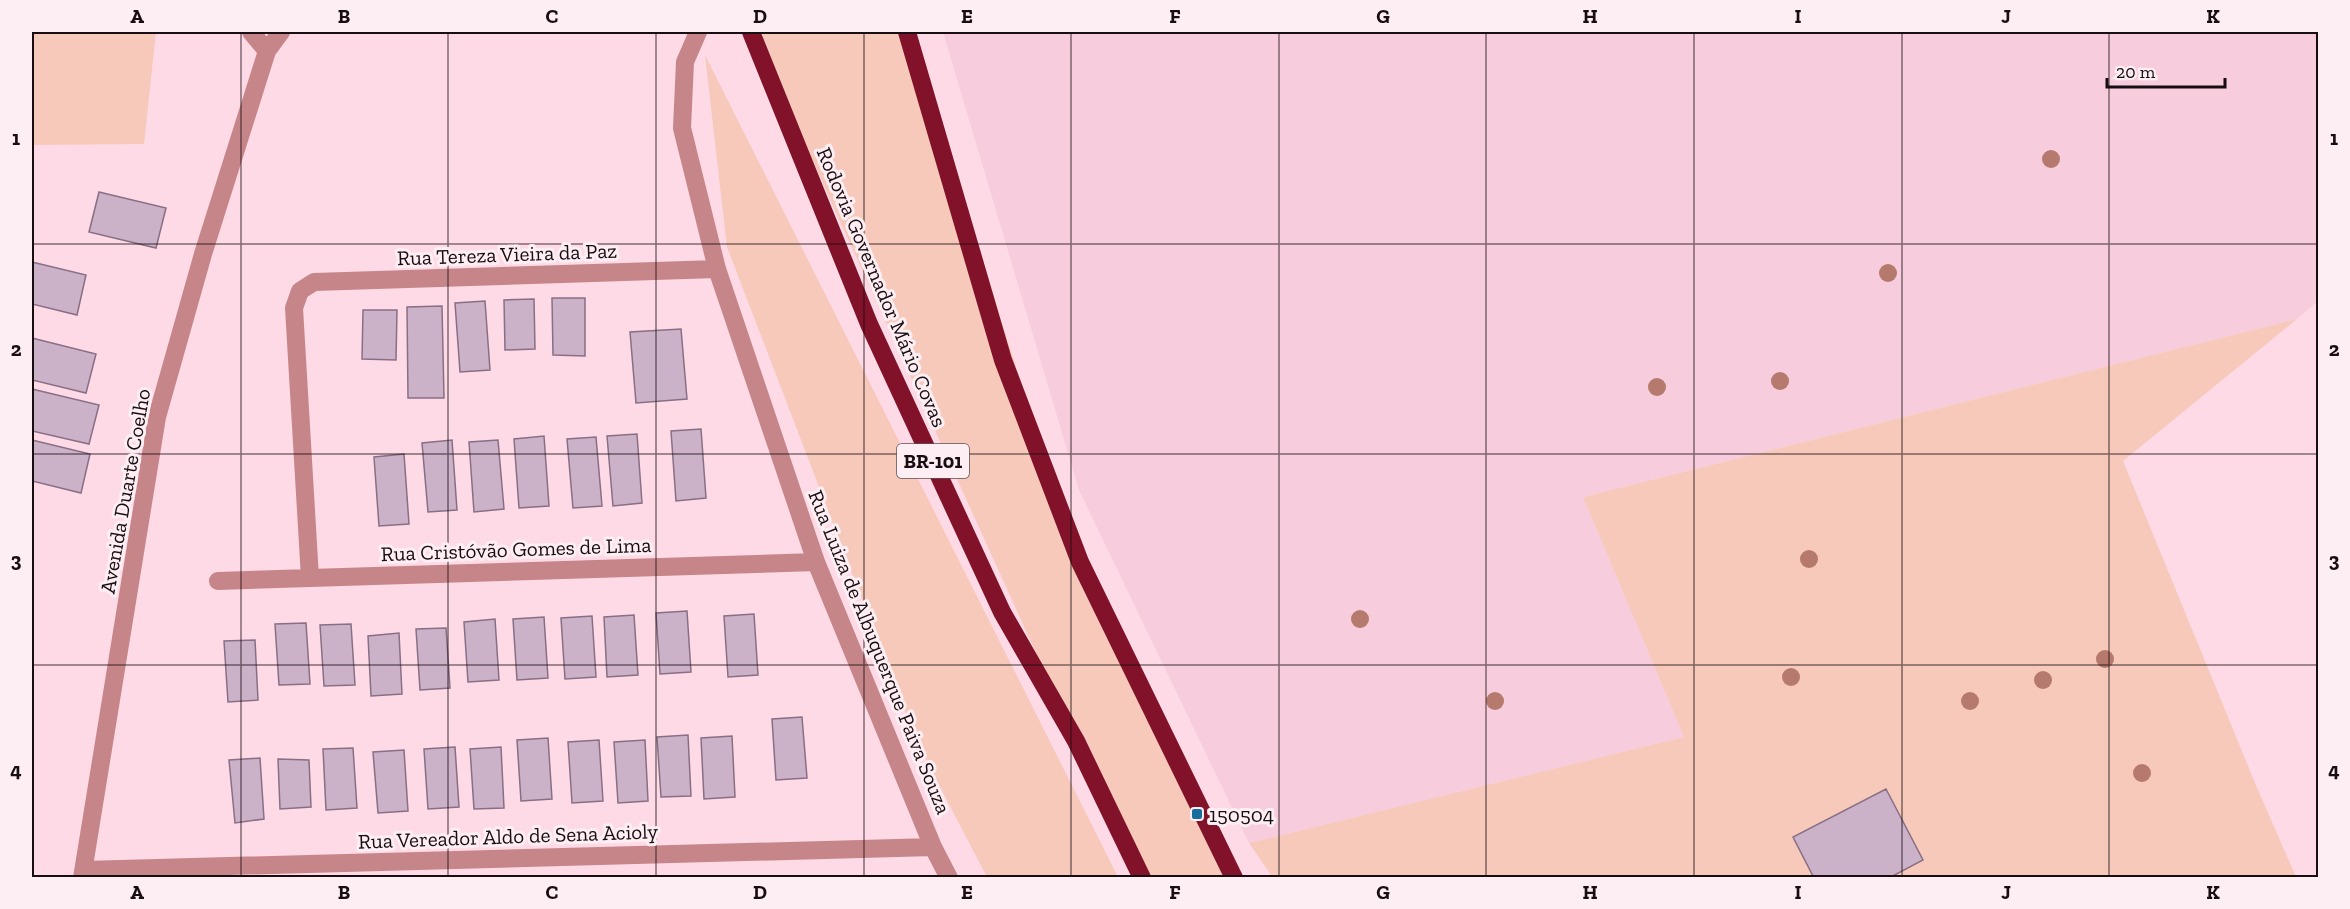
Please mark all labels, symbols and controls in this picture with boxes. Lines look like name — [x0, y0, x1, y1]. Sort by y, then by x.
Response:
text: A — [130, 4, 144, 28]
text: B — [338, 4, 350, 28]
text: C — [546, 4, 559, 28]
text: D — [753, 4, 767, 28]
text: E — [961, 4, 973, 28]
text: F — [1169, 4, 1181, 28]
text: G — [1376, 4, 1390, 28]
text: H — [1582, 4, 1598, 28]
text: I — [1794, 4, 1802, 28]
text: J — [2001, 4, 2011, 28]
text: K — [2206, 4, 2220, 28]
scale bar — [2107, 51, 2226, 89]
text: 20 m — [2116, 61, 2156, 83]
text: 1 — [12, 126, 20, 150]
text: 1 — [2330, 126, 2338, 150]
street label: Rodovia Governador Mário Covas — [812, 143, 952, 431]
street label: Rua Tereza Vieira da Paz — [397, 238, 618, 270]
text: 2 — [11, 337, 22, 361]
text: 2 — [2329, 337, 2340, 361]
street label: Avenida Duarte Coelho — [95, 387, 155, 595]
road number: BR-101 — [897, 444, 969, 478]
street label: Rua Luiza de Albuquerque Paiva Souza — [803, 486, 957, 818]
street label: Rua Cristóvão Gomes de Lima — [380, 532, 652, 566]
text: 3 — [11, 548, 22, 572]
text: 3 — [2329, 548, 2340, 572]
text: 4 — [10, 758, 22, 782]
text: 4 — [2328, 758, 2340, 782]
place label: 150504 — [1209, 802, 1274, 827]
marker: 150504 — [1190, 807, 1204, 821]
street label: Rua Vereador Aldo de Sena Acioly — [357, 818, 659, 854]
text: A — [130, 880, 144, 904]
text: B — [338, 880, 350, 904]
text: C — [546, 880, 559, 904]
text: D — [753, 880, 767, 904]
text: E — [961, 880, 973, 904]
text: F — [1169, 880, 1181, 904]
text: G — [1376, 880, 1390, 904]
text: H — [1582, 880, 1598, 904]
text: I — [1794, 880, 1802, 904]
text: J — [2001, 880, 2011, 904]
text: K — [2206, 880, 2220, 904]

